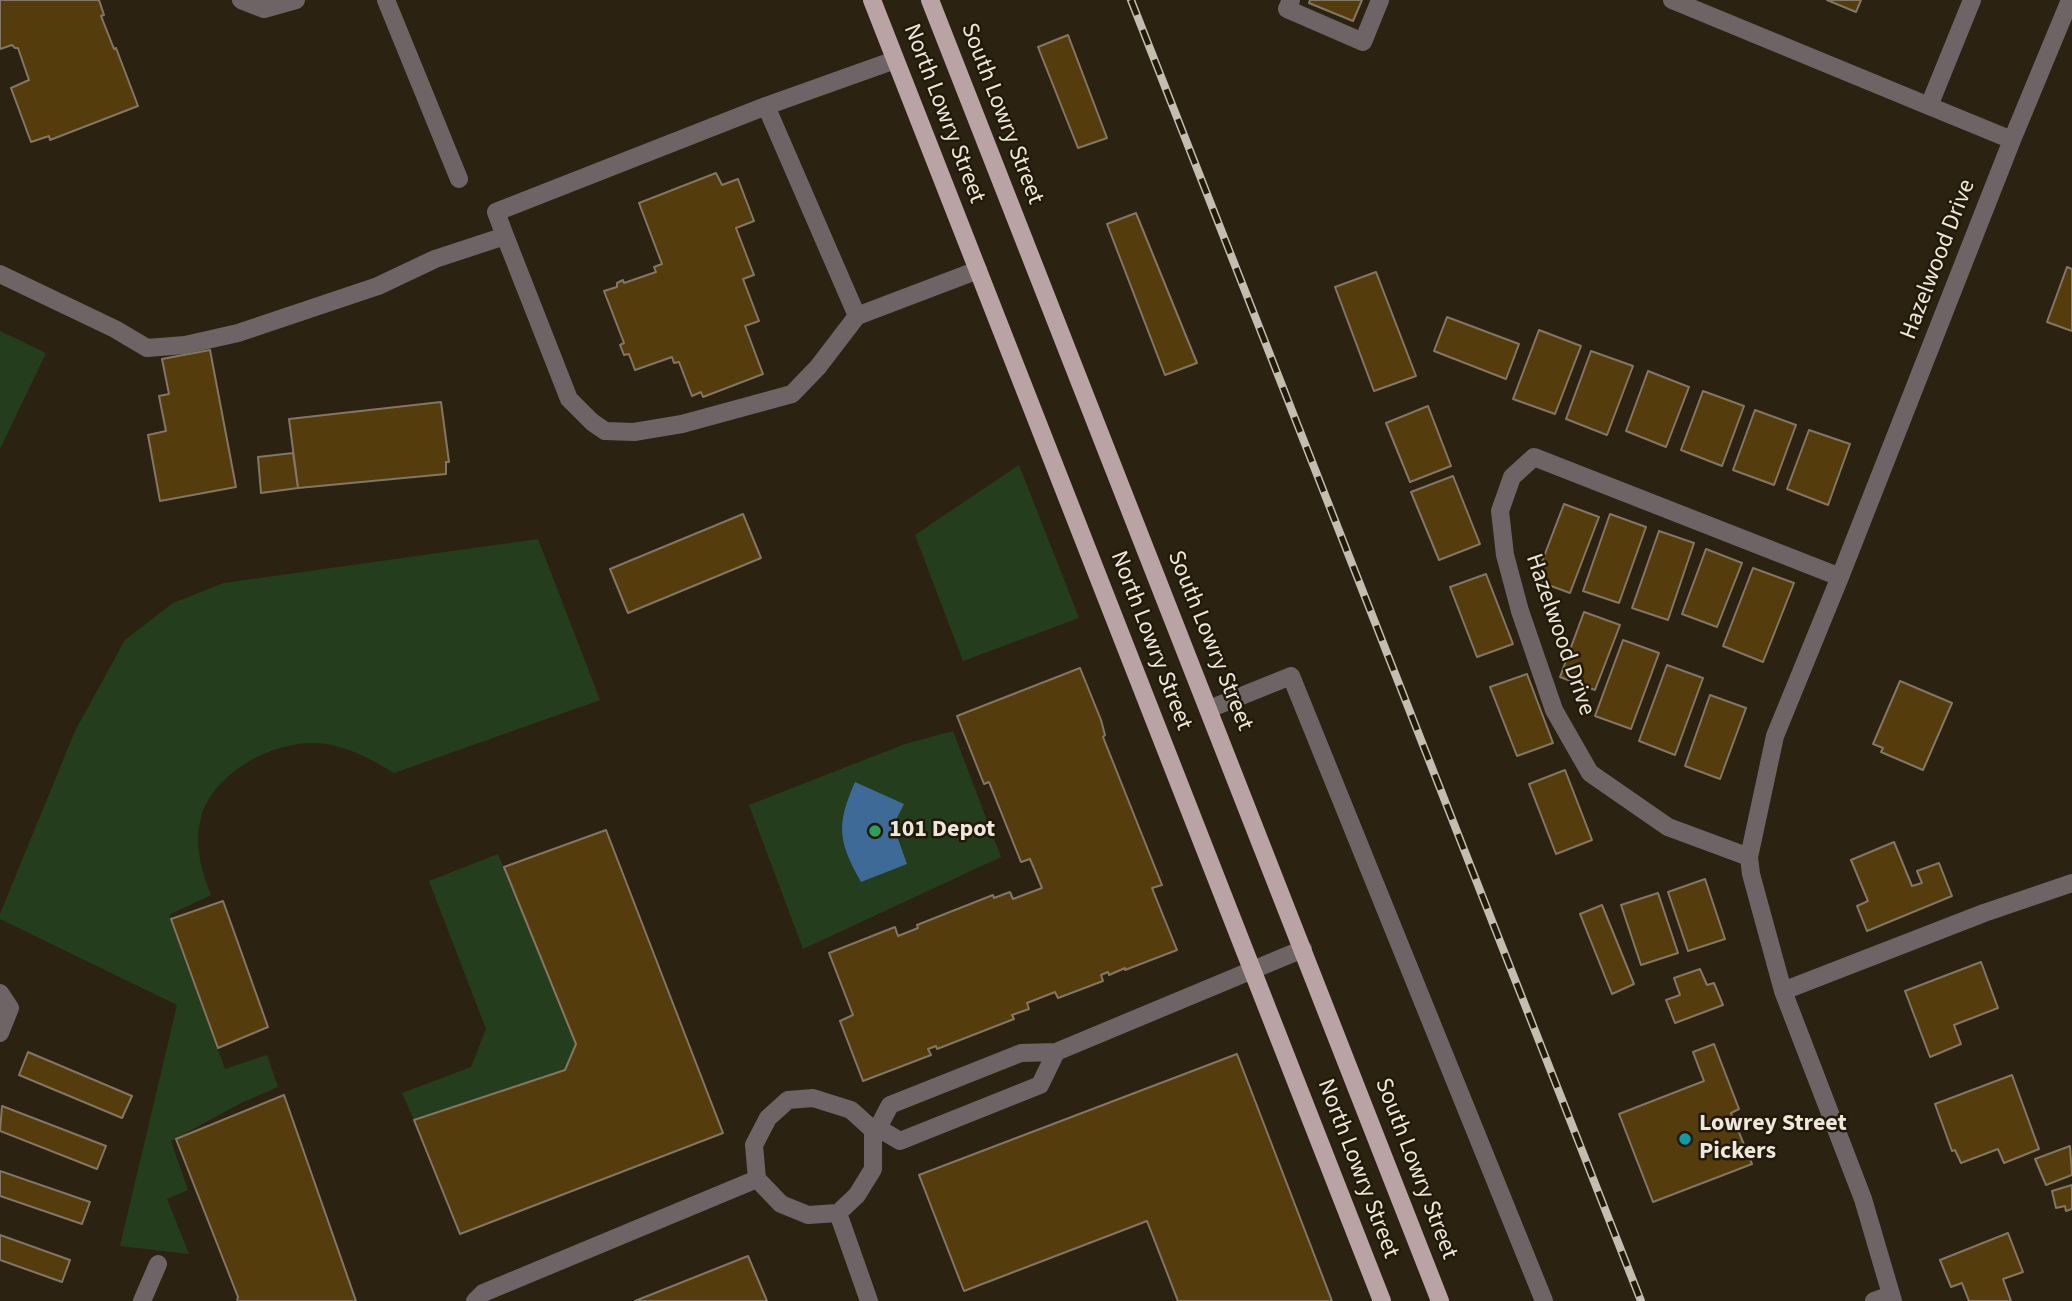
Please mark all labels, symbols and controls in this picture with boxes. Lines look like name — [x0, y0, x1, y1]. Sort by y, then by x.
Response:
street label: South Lowry Street — [953, 19, 1049, 209]
street label: North Lowry Street — [896, 20, 990, 208]
street label: Hazelwood Drive — [1895, 176, 1983, 344]
street label: North Lowry Street — [1103, 547, 1197, 735]
street label: South Lowry Street — [1160, 547, 1258, 735]
street label: Hazelwood Drive — [1518, 550, 1600, 720]
place label: 101 Depot — [889, 817, 995, 845]
marker: 101 Depot — [867, 823, 883, 839]
street label: South Lowry Street — [1367, 1074, 1463, 1264]
street label: North Lowry Street — [1310, 1075, 1404, 1263]
place label: Lowrey Street Pickers — [1699, 1111, 1847, 1167]
marker: Lowrey Street Pickers — [1677, 1131, 1693, 1147]

